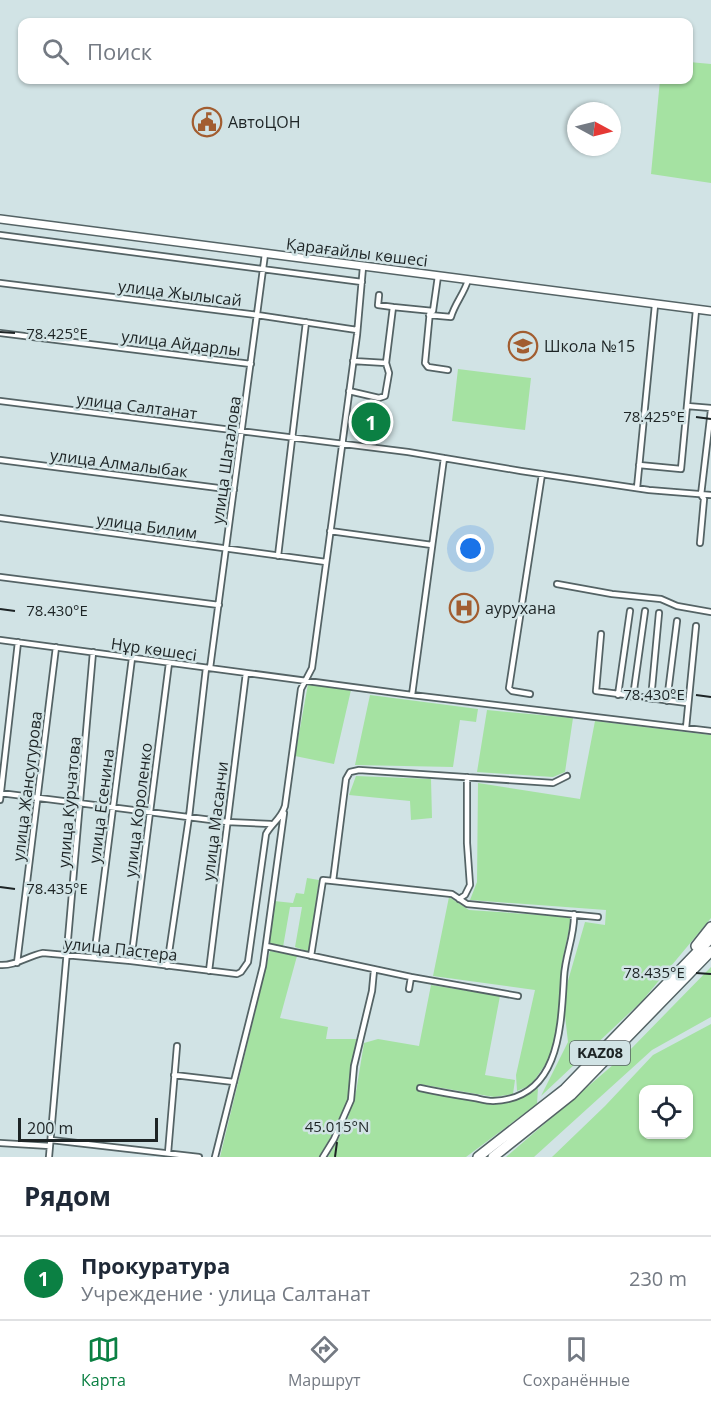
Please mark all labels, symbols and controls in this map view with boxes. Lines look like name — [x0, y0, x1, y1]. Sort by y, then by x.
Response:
search box — [18, 18, 693, 84]
icon: search — [39, 35, 72, 68]
text: Поиск — [87, 36, 152, 66]
north arrow — [567, 102, 621, 156]
public building icon: АвтоЦОН — [191, 106, 223, 138]
place label: АвтоЦОН — [228, 111, 301, 133]
street label: Қарағайлы көшесі — [285, 232, 429, 272]
street label: улица Жылысай — [117, 275, 243, 311]
text: 78.425°E — [26, 323, 88, 343]
street label: улица Айдарлы — [120, 325, 242, 361]
school or university icon: Школа №15 — [507, 330, 539, 362]
place label: Школа №15 — [544, 335, 635, 357]
street label: улица Салтанат — [75, 388, 199, 424]
street label: улица Шаталова — [206, 395, 246, 525]
pin: 1 — [352, 400, 391, 444]
text: 78.425°E — [623, 406, 685, 426]
street label: улица Алмалыбак — [49, 444, 190, 482]
street label: улица Билим — [95, 508, 199, 544]
your location — [456, 534, 485, 563]
hospital icon: аурухана — [448, 592, 480, 624]
place label: аурухана — [485, 597, 556, 619]
text: 78.430°E — [26, 600, 88, 620]
street label: Нұр көшесі — [110, 632, 198, 666]
text: 78.430°E — [623, 684, 685, 704]
street label: улица Жансугурова — [7, 710, 47, 862]
street label: улица Курчатова — [52, 735, 86, 869]
street label: улица Короленко — [119, 741, 157, 879]
street label: улица Есенина — [83, 747, 119, 865]
street label: улица Масанчи — [197, 760, 233, 882]
text: 78.435°E — [26, 878, 88, 898]
street label: улица Пастера — [63, 932, 179, 966]
text: 78.435°E — [623, 962, 685, 982]
road number: KAZ08 — [570, 1041, 630, 1065]
map controls — [639, 1085, 693, 1139]
button: locate — [639, 1085, 693, 1139]
scale bar — [18, 1115, 158, 1142]
text: 45.015°N — [305, 1116, 369, 1136]
text: 200 m — [27, 1117, 73, 1139]
text: Рядом — [24, 1178, 111, 1214]
text: Прокуратура — [81, 1250, 230, 1280]
text: 1 — [38, 1265, 49, 1292]
text: 230 m — [629, 1265, 687, 1292]
text: Учреждение · улица Салтанат — [81, 1280, 371, 1307]
tab: Карта — [81, 1333, 126, 1391]
tab: Маршрут — [288, 1333, 361, 1391]
tab: Сохранённые — [523, 1333, 630, 1391]

